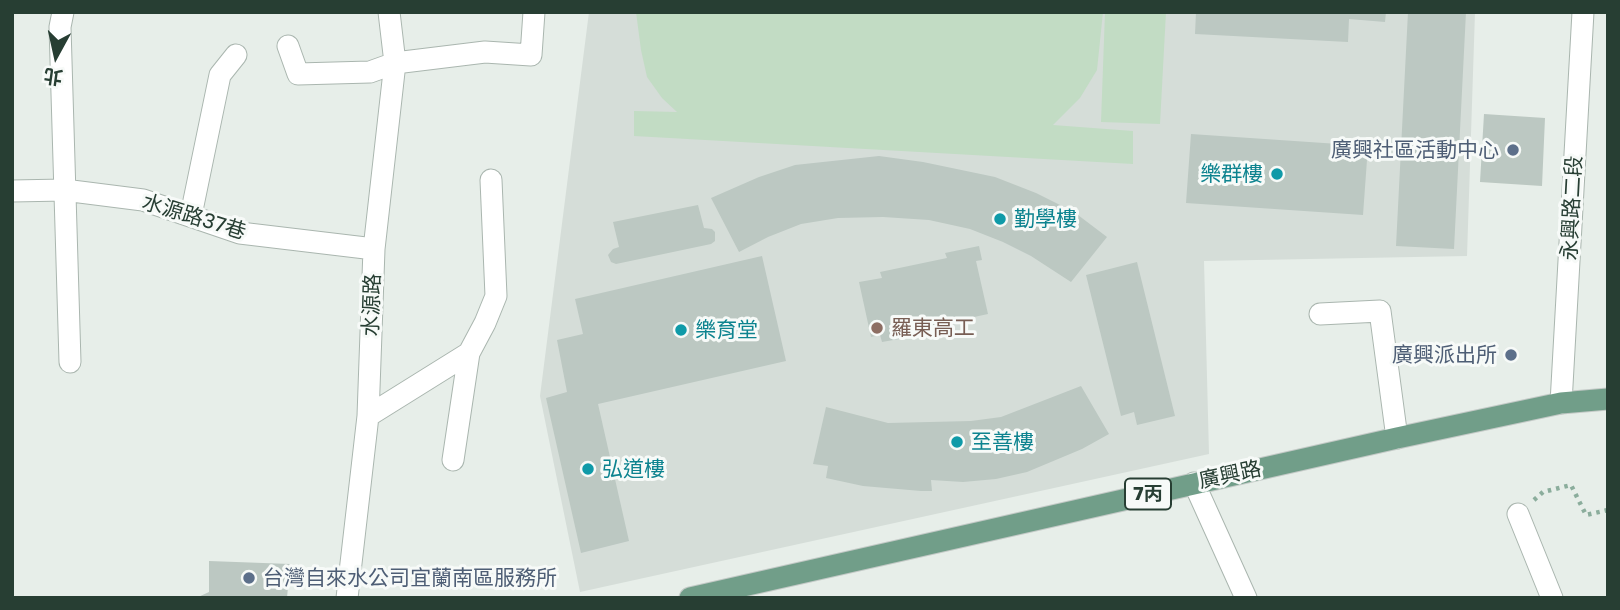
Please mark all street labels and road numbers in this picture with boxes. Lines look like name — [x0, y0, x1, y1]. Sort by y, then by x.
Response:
street label: 永興路二段 — [1557, 155, 1587, 261]
street label: 水源路37巷 — [139, 189, 249, 245]
street label: 水源路 — [358, 273, 386, 337]
street label: 廣興路 — [1197, 456, 1263, 494]
road number: 7丙 — [1125, 478, 1171, 509]

